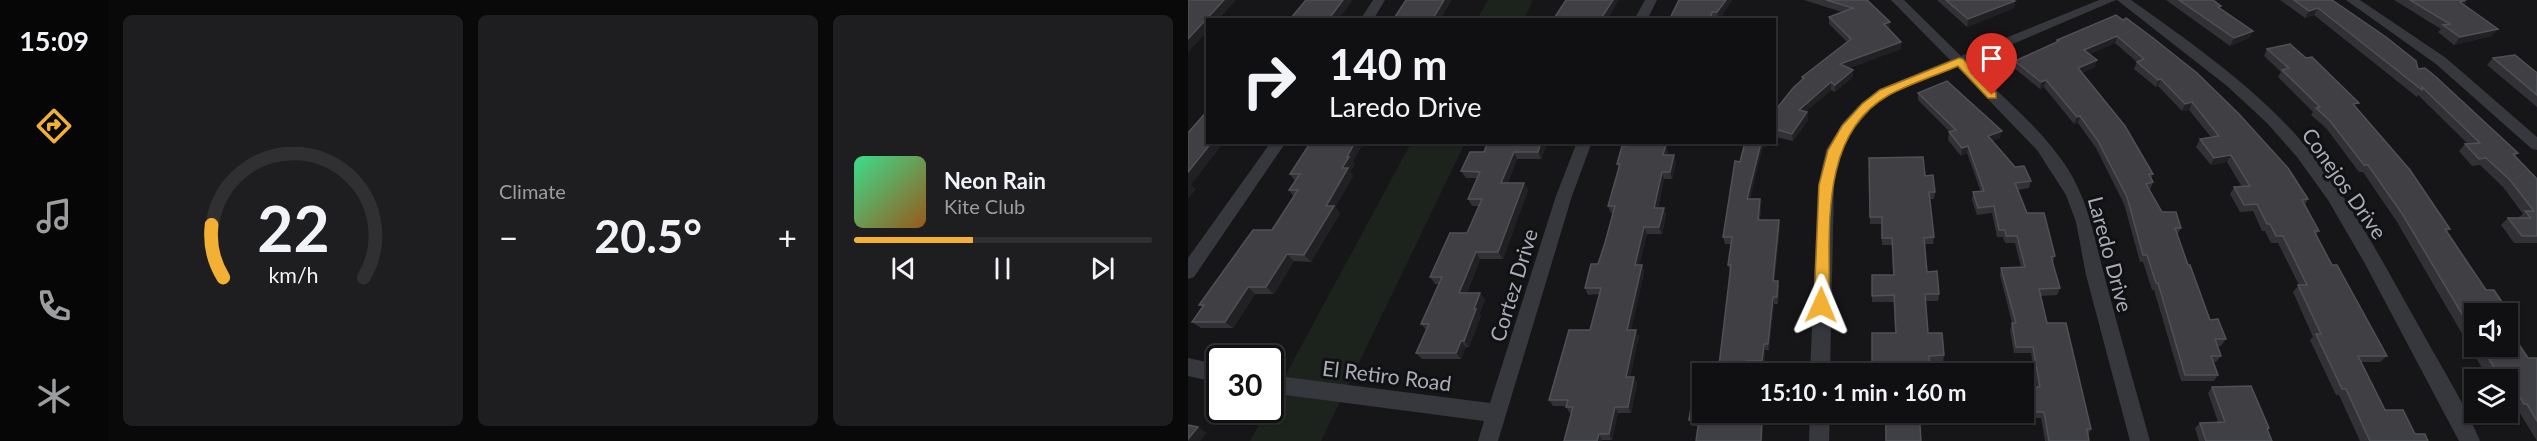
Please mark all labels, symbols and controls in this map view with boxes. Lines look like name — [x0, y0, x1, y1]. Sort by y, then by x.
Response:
text: 15:09 — [19, 24, 89, 57]
pin — [1966, 33, 2017, 95]
text: 140 m — [1329, 39, 1447, 89]
icon: right — [1230, 42, 1308, 120]
icon: arrive — [1975, 42, 2008, 75]
text: Laredo Drive — [1329, 90, 1482, 123]
icon: directions — [33, 105, 75, 147]
street label: Conejos Drive — [2297, 123, 2393, 243]
text: Neon Rain — [944, 167, 1046, 194]
text: Climate — [499, 179, 566, 203]
text: 22 — [257, 190, 329, 265]
street label: Laredo Drive — [2084, 193, 2138, 315]
text: Kite Club — [944, 194, 1025, 218]
icon: music — [33, 195, 75, 237]
text: 20.5° — [594, 209, 702, 263]
text: − — [499, 217, 518, 257]
text: + — [778, 217, 797, 257]
street label: Cortez Drive — [1484, 225, 1542, 345]
icon: previous — [887, 252, 920, 285]
icon: pause — [986, 252, 1019, 285]
icon: next — [1086, 252, 1119, 285]
text: km/h — [268, 262, 318, 288]
position arrow — [1789, 273, 1853, 337]
icon: phone — [33, 285, 75, 327]
map controls — [2464, 303, 2518, 423]
button: sound — [2464, 303, 2518, 357]
speed limit sign: 30 — [1206, 345, 1284, 423]
street label: El Retiro Road — [1321, 355, 1453, 395]
button: layers — [2464, 369, 2518, 423]
icon: climate — [33, 375, 75, 417]
text: 15:10 · 1 min · 160 m — [1760, 379, 1966, 406]

